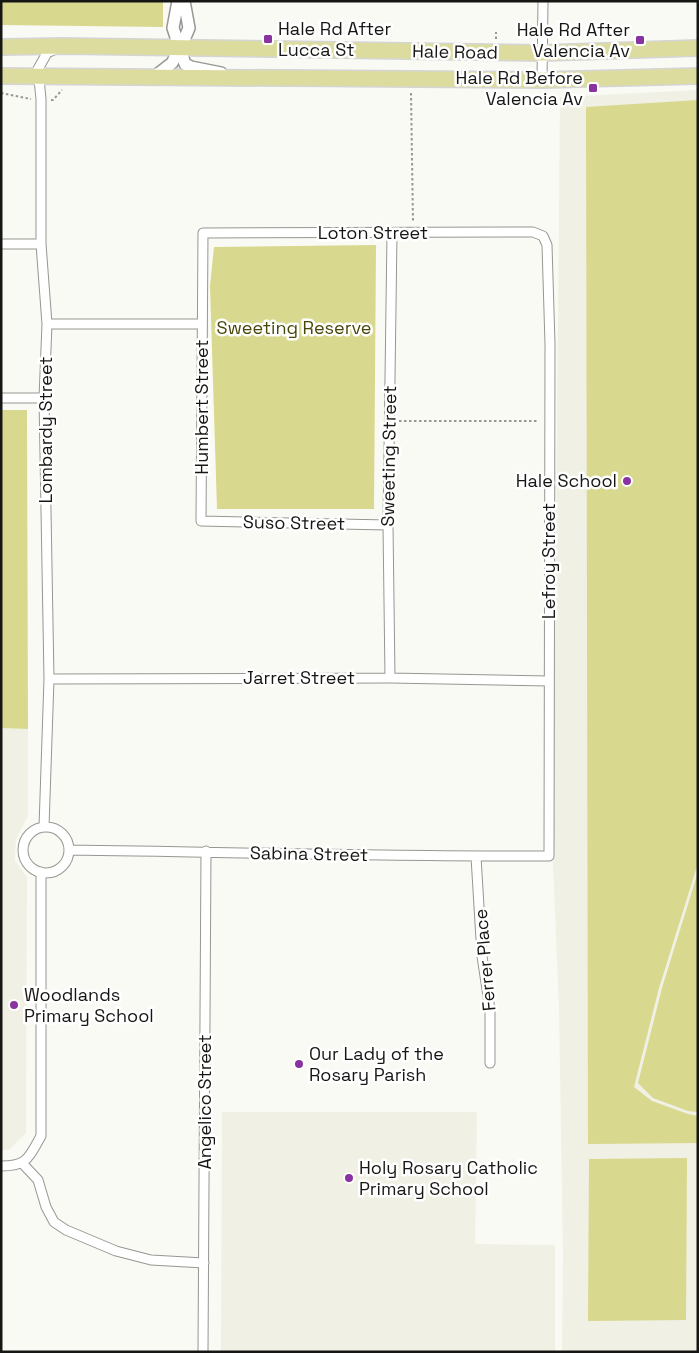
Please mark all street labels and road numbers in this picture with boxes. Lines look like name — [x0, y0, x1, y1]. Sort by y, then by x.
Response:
street label: Hale Road — [412, 39, 498, 64]
street label: Loton Street — [318, 221, 428, 244]
street label: Humbert Street — [190, 339, 213, 475]
street label: Lombardy Street — [34, 356, 57, 504]
street label: Sweeting Street — [376, 385, 401, 527]
street label: Lefroy Street — [537, 503, 560, 619]
street label: Suso Street — [243, 510, 345, 535]
street label: Jarret Street — [243, 666, 355, 689]
street label: Sabina Street — [250, 841, 368, 866]
street label: Ferrer Place — [469, 908, 500, 1012]
street label: Angelico Street — [193, 1035, 216, 1169]

